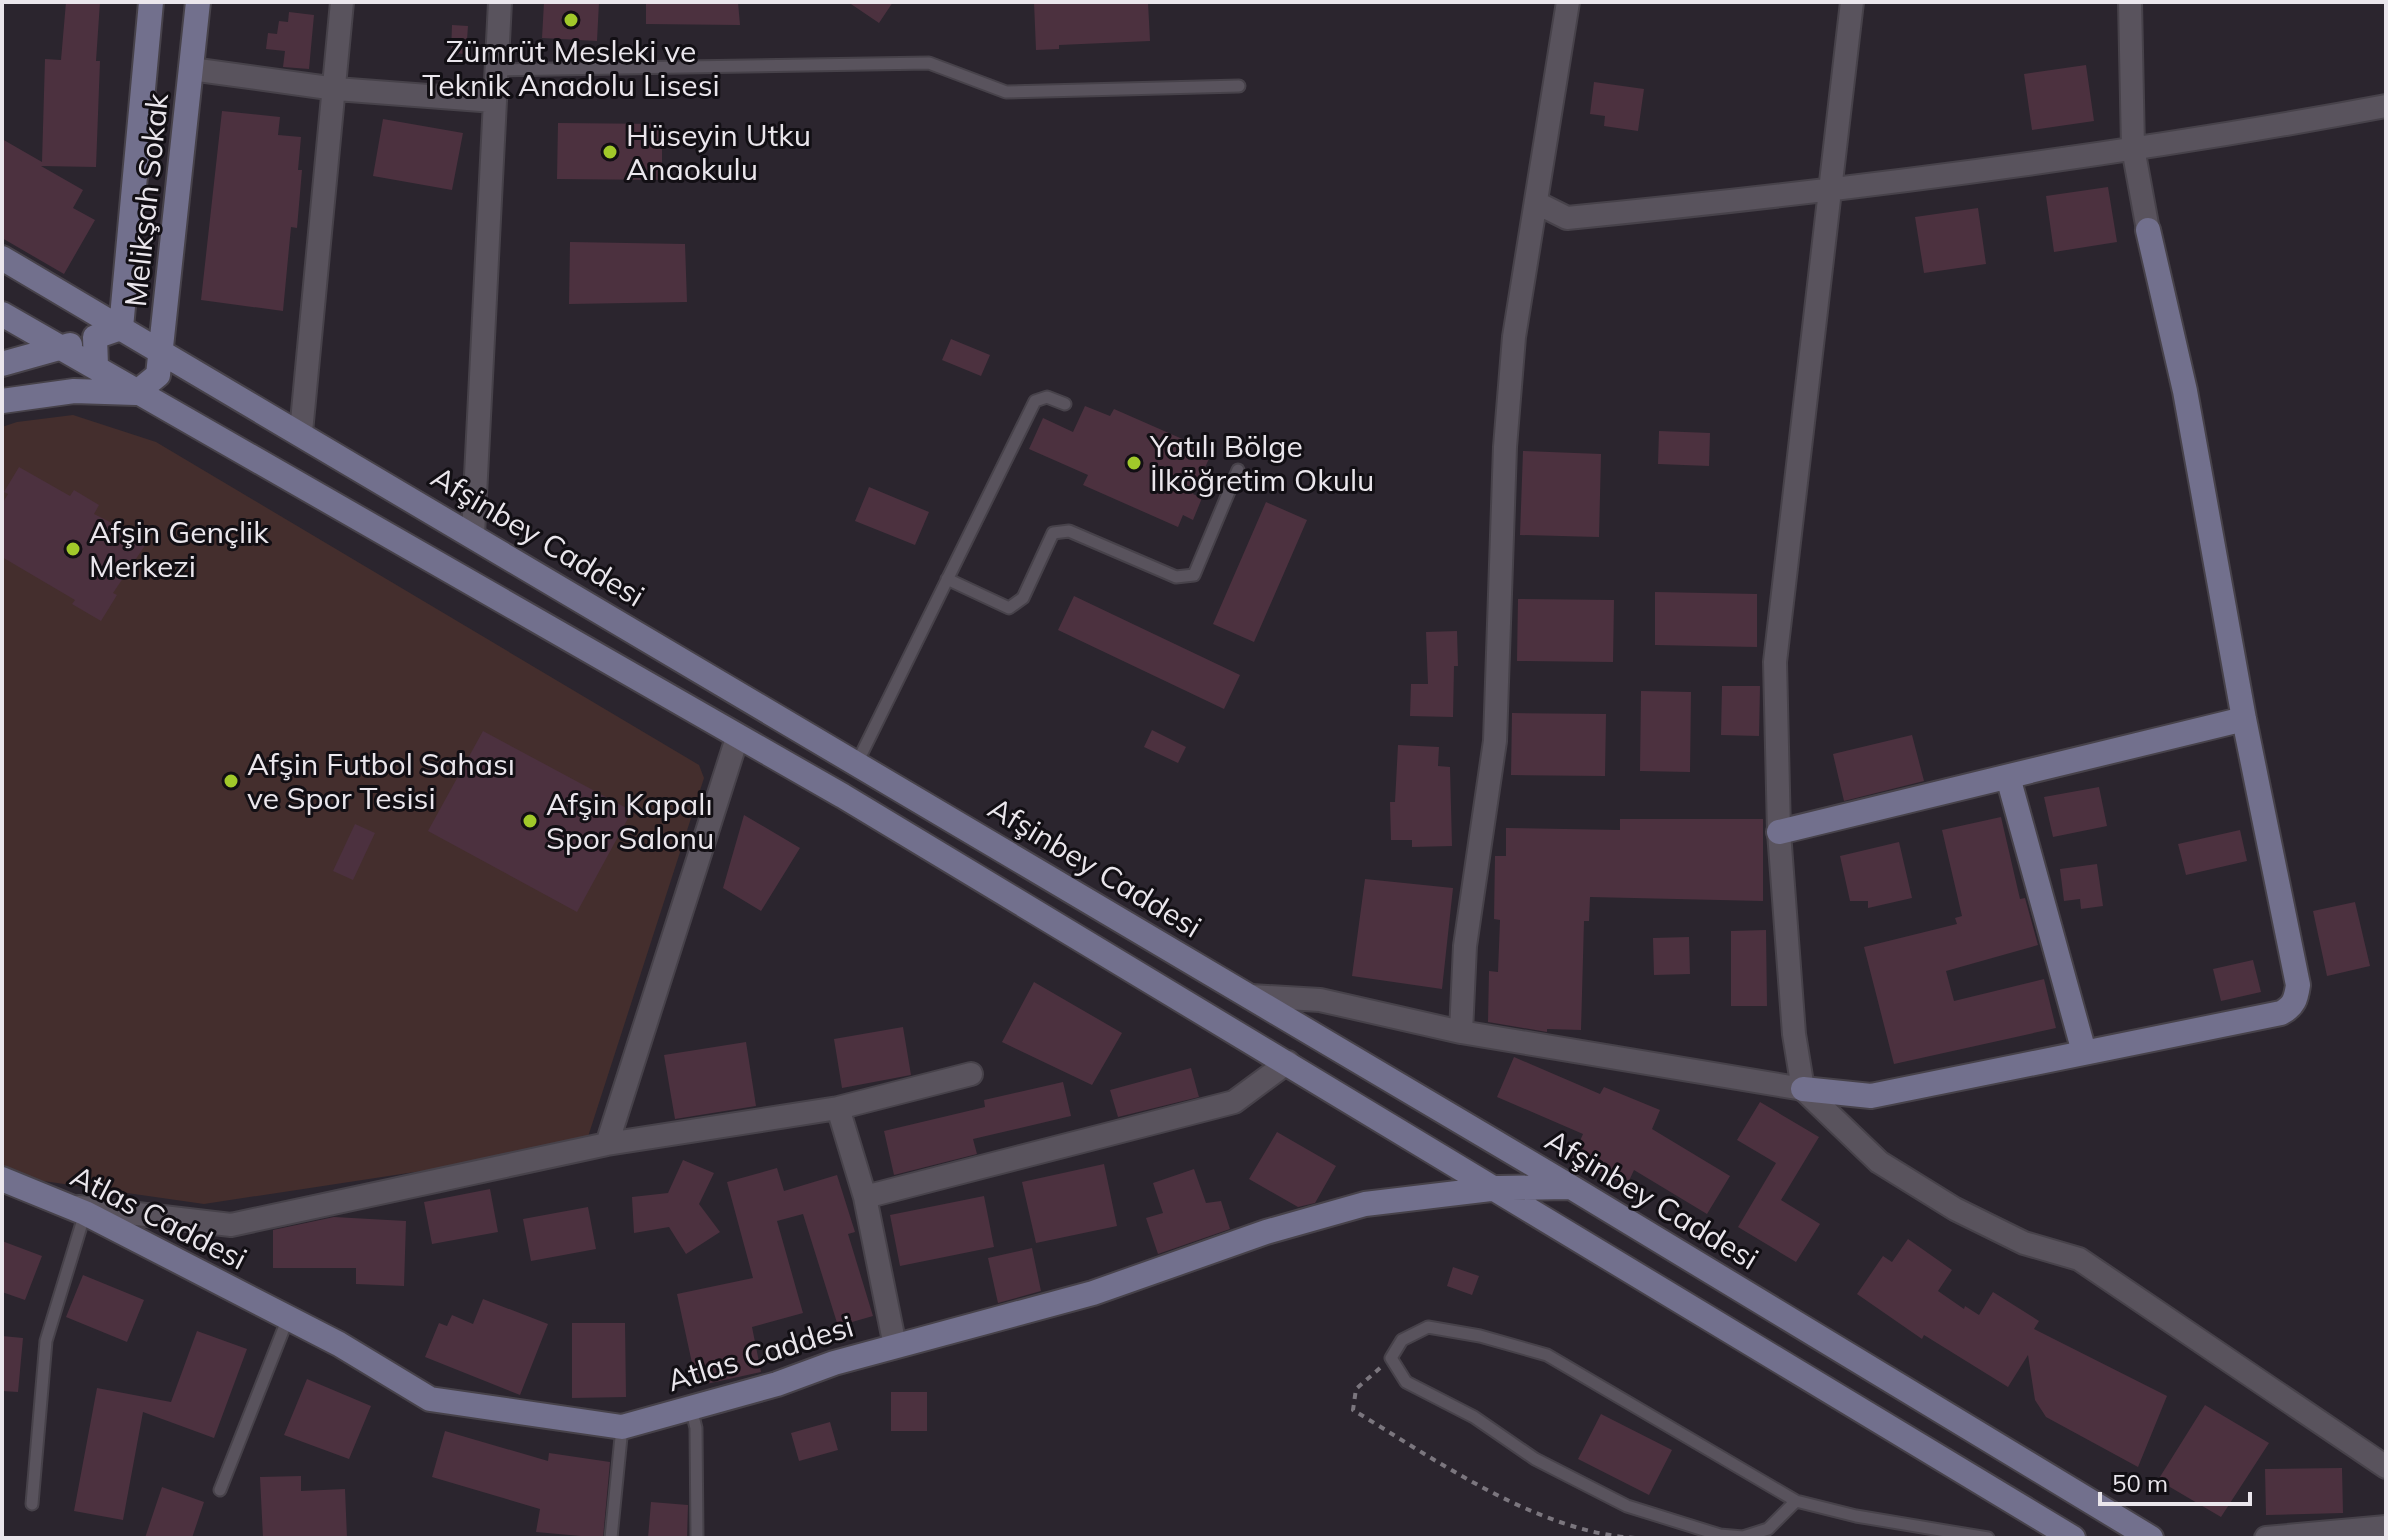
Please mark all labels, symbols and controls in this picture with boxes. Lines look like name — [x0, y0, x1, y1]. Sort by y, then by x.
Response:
marker: Zümrüt Mesleki ve Teknik Anadolu Lisesi — [562, 11, 580, 29]
place label: Zümrüt Mesleki ve Teknik Anadolu Lisesi — [422, 32, 720, 104]
street label: Melikşah Sokak — [116, 91, 176, 309]
place label: Hüseyin Utku Anaokulu — [626, 116, 811, 188]
marker: Hüseyin Utku Anaokulu — [601, 143, 619, 161]
place label: Yatılı Bölge İlköğretim Okulu — [1149, 427, 1374, 499]
marker: Yatılı Bölge İlköğretim Okulu — [1125, 454, 1143, 472]
street label: Afşinbey Caddesi — [425, 457, 651, 615]
place label: Afşin Gençlik Merkezi — [89, 513, 269, 585]
marker: Afşin Gençlik Merkezi — [64, 540, 82, 558]
place label: Afşin Futbol Sahası ve Spor Tesisi — [247, 745, 515, 817]
marker: Afşin Futbol Sahası ve Spor Tesisi — [222, 772, 240, 790]
place label: Afşin Kapalı Spor Salonu — [546, 785, 714, 857]
street label: Afşinbey Caddesi — [982, 788, 1208, 946]
marker: Afşin Kapalı Spor Salonu — [521, 812, 539, 830]
street label: Afşinbey Caddesi — [1539, 1120, 1765, 1278]
street label: Atlas Caddesi — [65, 1156, 253, 1278]
street label: Atlas Caddesi — [662, 1307, 858, 1399]
scale bar — [2100, 1456, 2250, 1506]
text: 50 m — [2112, 1468, 2168, 1498]

